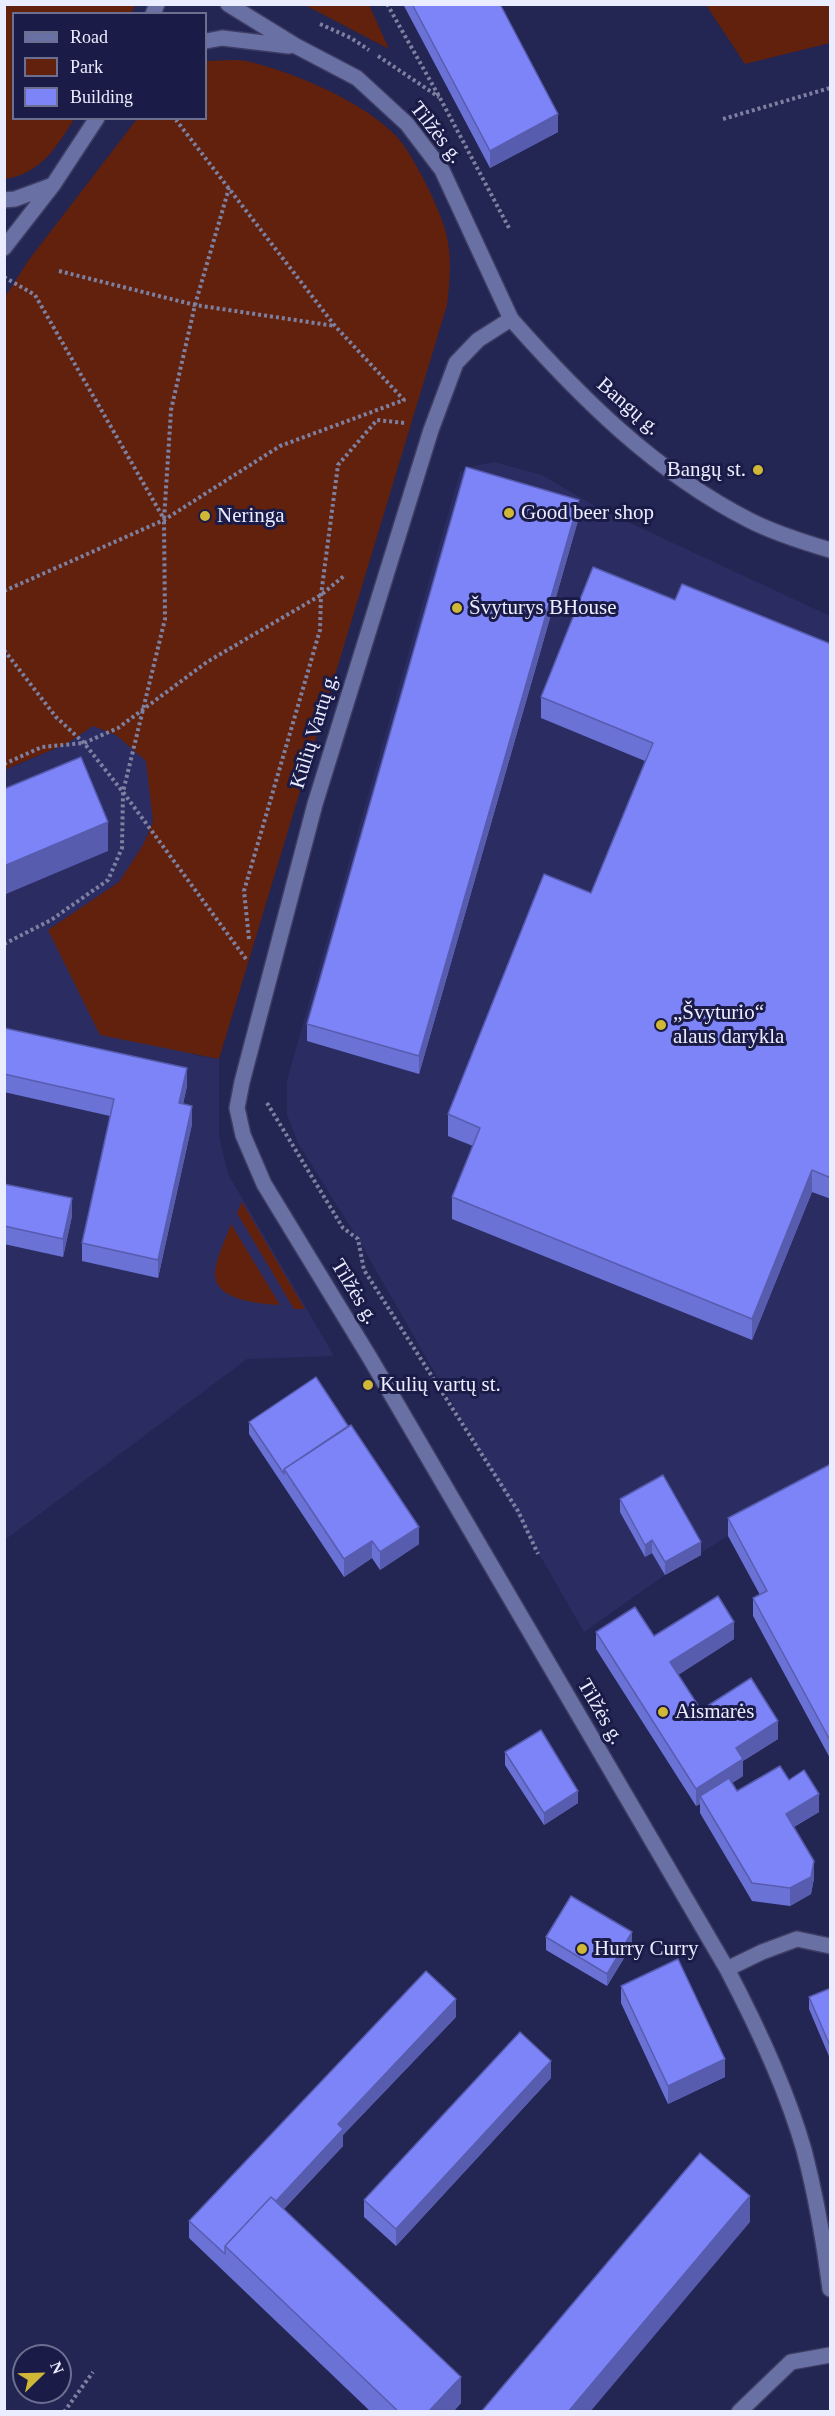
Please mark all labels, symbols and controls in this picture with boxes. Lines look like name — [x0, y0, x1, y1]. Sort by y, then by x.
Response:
legend — [12, 12, 207, 120]
text: Road — [70, 27, 108, 47]
text: Park — [70, 57, 103, 77]
text: Building — [70, 87, 133, 107]
street label: Tilžės g. — [404, 97, 468, 169]
street label: Bangų g. — [591, 373, 665, 441]
place label: Bangų st. — [667, 457, 746, 483]
marker: Bangų st. — [751, 463, 765, 477]
place label: Good beer shop — [521, 500, 654, 526]
place label: Neringa — [217, 503, 285, 529]
marker: Good beer shop — [502, 506, 516, 520]
marker: Neringa — [198, 509, 212, 523]
place label: Švyturys BHouse — [469, 595, 617, 621]
marker: Švyturys BHouse — [450, 601, 464, 615]
street label: Kūlių Vartų g. — [285, 670, 345, 792]
place label: „Švyturio“ alaus darykla — [673, 1000, 784, 1050]
marker: „Švyturio“ alaus darykla — [654, 1018, 668, 1032]
street label: Tilžės g. — [325, 1255, 383, 1329]
place label: Kulių vartų st. — [380, 1372, 501, 1398]
marker: Kulių vartų st. — [361, 1378, 375, 1392]
street label: Tilžės g. — [571, 1675, 629, 1749]
place label: Aismarės — [675, 1699, 754, 1725]
marker: Aismarės — [656, 1705, 670, 1719]
place label: Hurry Curry — [594, 1936, 698, 1962]
marker: Hurry Curry — [575, 1942, 589, 1956]
north arrow — [12, 2344, 72, 2404]
text: N — [47, 2359, 67, 2376]

